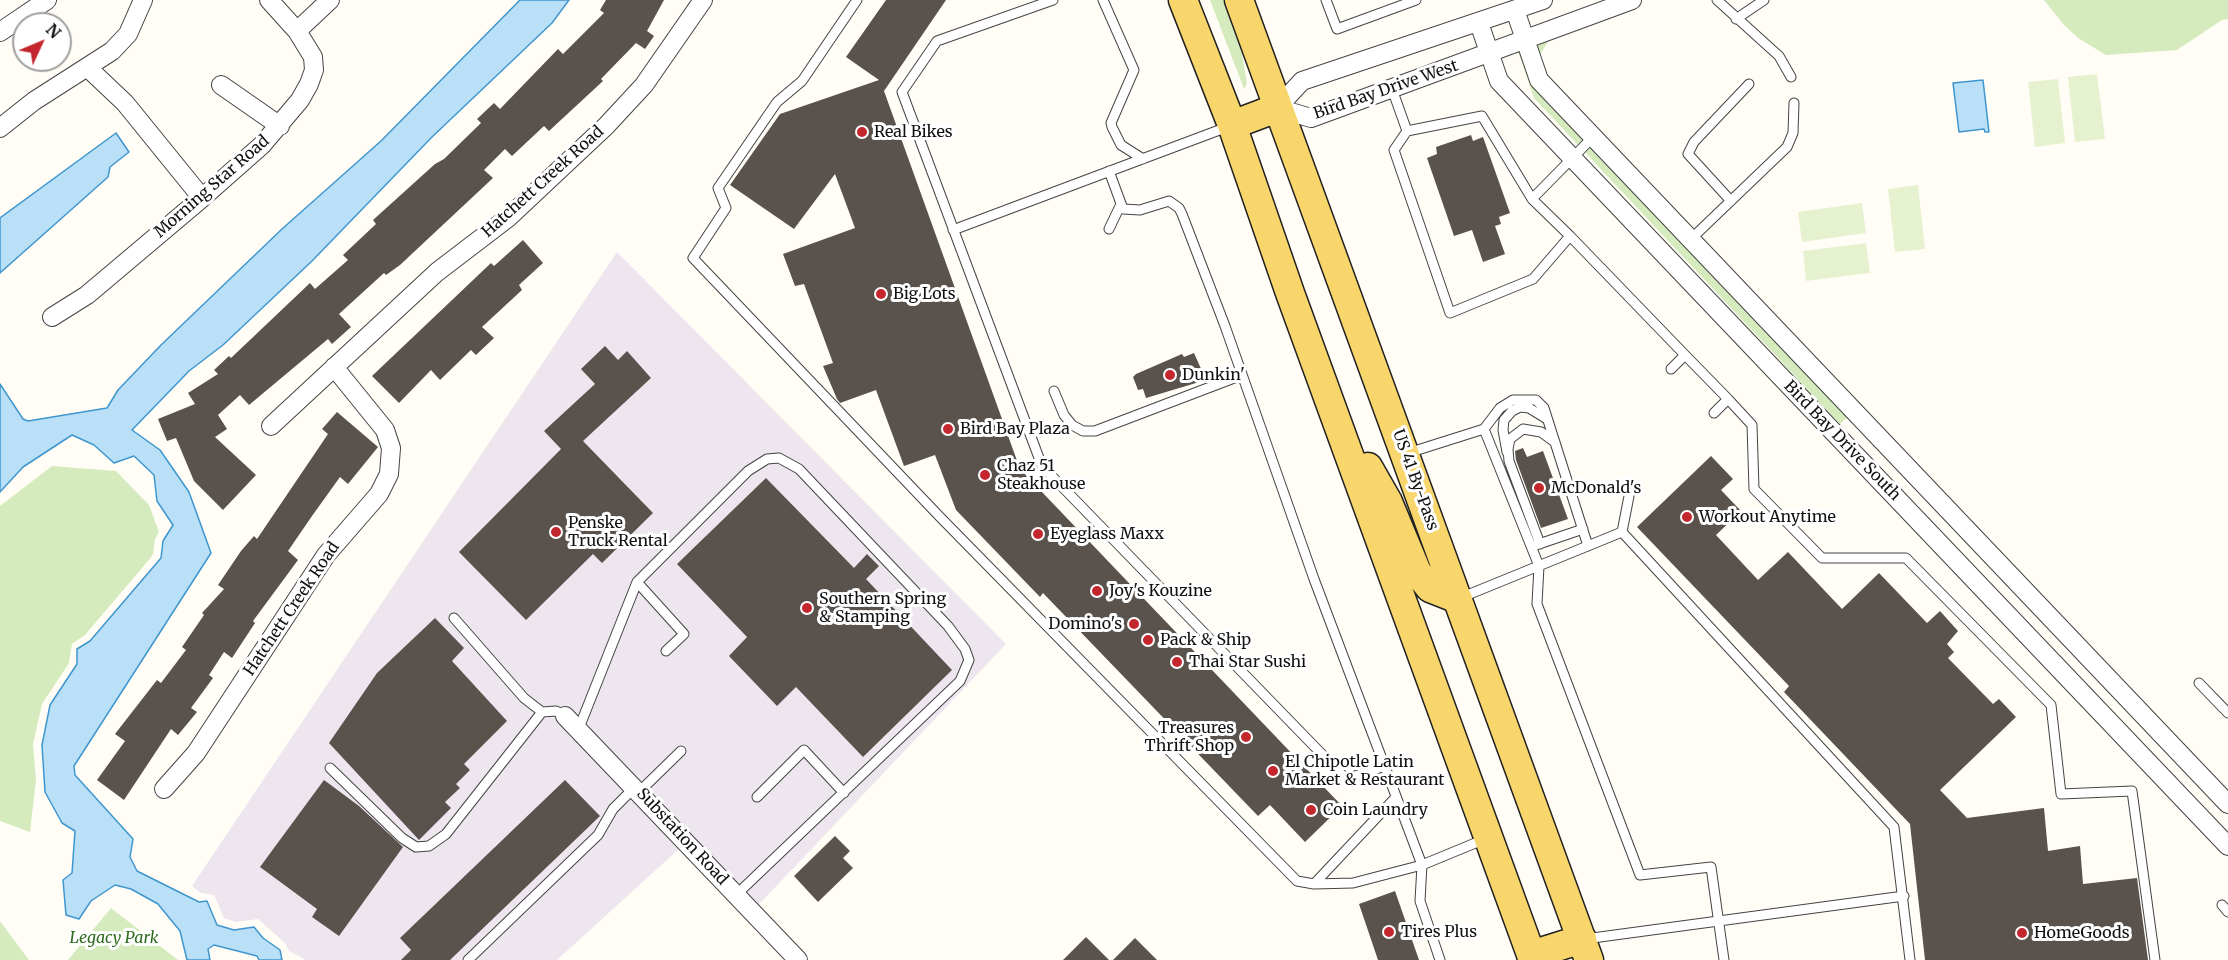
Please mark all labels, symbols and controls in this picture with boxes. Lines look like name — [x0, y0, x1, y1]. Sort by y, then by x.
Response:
north arrow — [12, 12, 72, 72]
text: N — [42, 19, 65, 42]
street label: Bird Bay Drive West — [1311, 56, 1461, 124]
street label: Hatchett Creek Road — [478, 122, 608, 242]
place label: Real Bikes — [874, 122, 953, 142]
marker: Real Bikes — [855, 125, 869, 139]
street label: Morning Star Road — [151, 132, 273, 242]
place label: Big Lots — [893, 284, 956, 304]
marker: Big Lots — [874, 287, 888, 301]
place label: Dunkin' — [1182, 365, 1245, 385]
marker: Dunkin' — [1163, 368, 1177, 382]
street label: Bird Bay Drive South — [1780, 377, 1904, 505]
place label: Bird Bay Plaza — [960, 419, 1070, 439]
marker: Bird Bay Plaza — [941, 422, 955, 436]
street label: US 41 By-Pass — [1388, 427, 1442, 533]
place label: Chaz 51 Steakhouse — [997, 456, 1085, 494]
marker: Chaz 51 Steakhouse — [978, 468, 992, 482]
place label: McDonald's — [1551, 478, 1641, 498]
marker: McDonald's — [1532, 481, 1546, 495]
place label: Workout Anytime — [1699, 507, 1836, 527]
marker: Workout Anytime — [1680, 510, 1694, 524]
place label: Penske Truck Rental — [568, 513, 668, 551]
place label: Eyeglass Maxx — [1050, 524, 1164, 544]
marker: Penske Truck Rental — [549, 525, 563, 539]
marker: Eyeglass Maxx — [1031, 527, 1045, 541]
street label: Hatchett Creek Road — [240, 539, 344, 679]
place label: Joy's Kouzine — [1109, 581, 1212, 601]
marker: Joy's Kouzine — [1090, 584, 1104, 598]
place label: Southern Spring & Stamping — [819, 589, 946, 627]
marker: Southern Spring & Stamping — [800, 601, 814, 615]
place label: Domino's — [1048, 614, 1122, 634]
marker: Domino's — [1127, 617, 1141, 631]
place label: Pack & Ship — [1160, 630, 1251, 650]
marker: Pack & Ship — [1141, 633, 1155, 647]
place label: Thai Star Sushi — [1189, 652, 1306, 672]
marker: Thai Star Sushi — [1170, 655, 1184, 669]
place label: Treasures Thrift Shop — [1145, 718, 1234, 756]
marker: Treasures Thrift Shop — [1239, 730, 1253, 744]
place label: El Chipotle Latin Market & Restaurant — [1285, 752, 1445, 790]
marker: El Chipotle Latin Market & Restaurant — [1266, 764, 1280, 778]
street label: Substation Road — [632, 785, 732, 889]
place label: Coin Laundry — [1323, 800, 1428, 820]
marker: Coin Laundry — [1304, 803, 1318, 817]
place label: Tires Plus — [1401, 922, 1477, 942]
place label: HomeGoods — [2034, 923, 2130, 943]
marker: Tires Plus — [1382, 925, 1396, 939]
marker: HomeGoods — [2015, 926, 2029, 940]
park label: Legacy Park — [70, 928, 158, 948]

